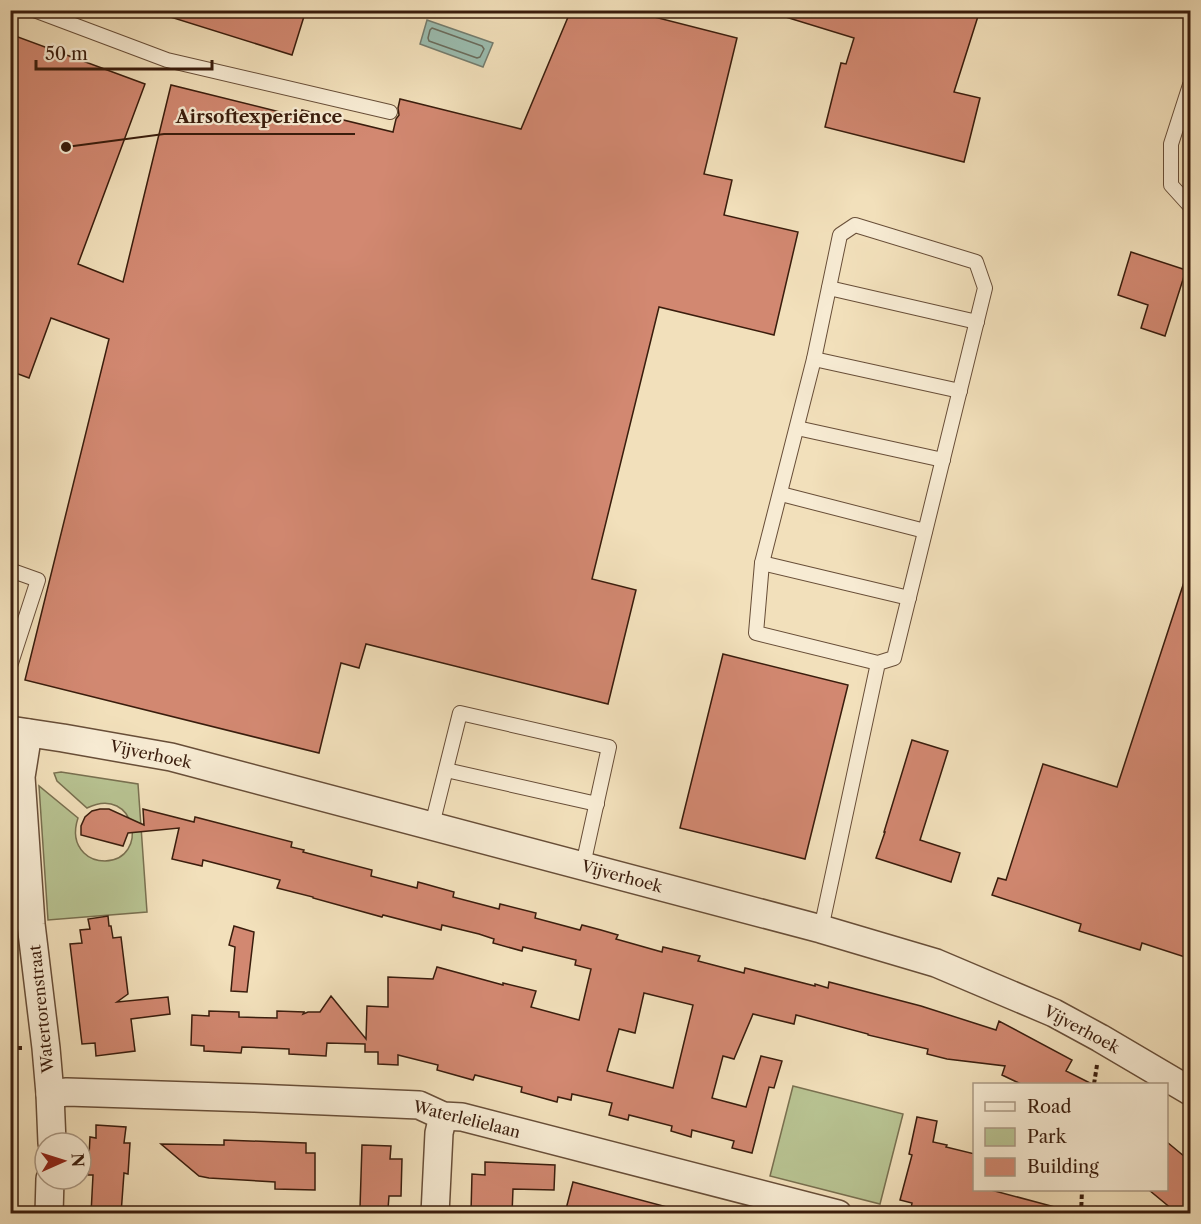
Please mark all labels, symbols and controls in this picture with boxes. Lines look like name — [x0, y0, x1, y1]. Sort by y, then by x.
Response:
scale bar — [36, 33, 212, 71]
text: 50 m — [45, 43, 88, 65]
callout: Airsoftexperience — [164, 98, 355, 134]
text: Airsoftexperience — [175, 106, 343, 128]
street label: Vijverhoek — [107, 735, 194, 773]
street label: Vijverhoek — [578, 855, 665, 897]
street label: Watertorenstraat — [24, 944, 58, 1075]
street label: Vijverhoek — [1040, 1000, 1124, 1058]
legend — [973, 1083, 1168, 1191]
street label: Waterlelielaan — [410, 1096, 523, 1142]
text: Road — [1027, 1096, 1072, 1118]
text: Park — [1027, 1126, 1068, 1148]
north arrow — [33, 1131, 93, 1191]
text: N — [68, 1153, 88, 1168]
text: Building — [1027, 1156, 1099, 1178]

